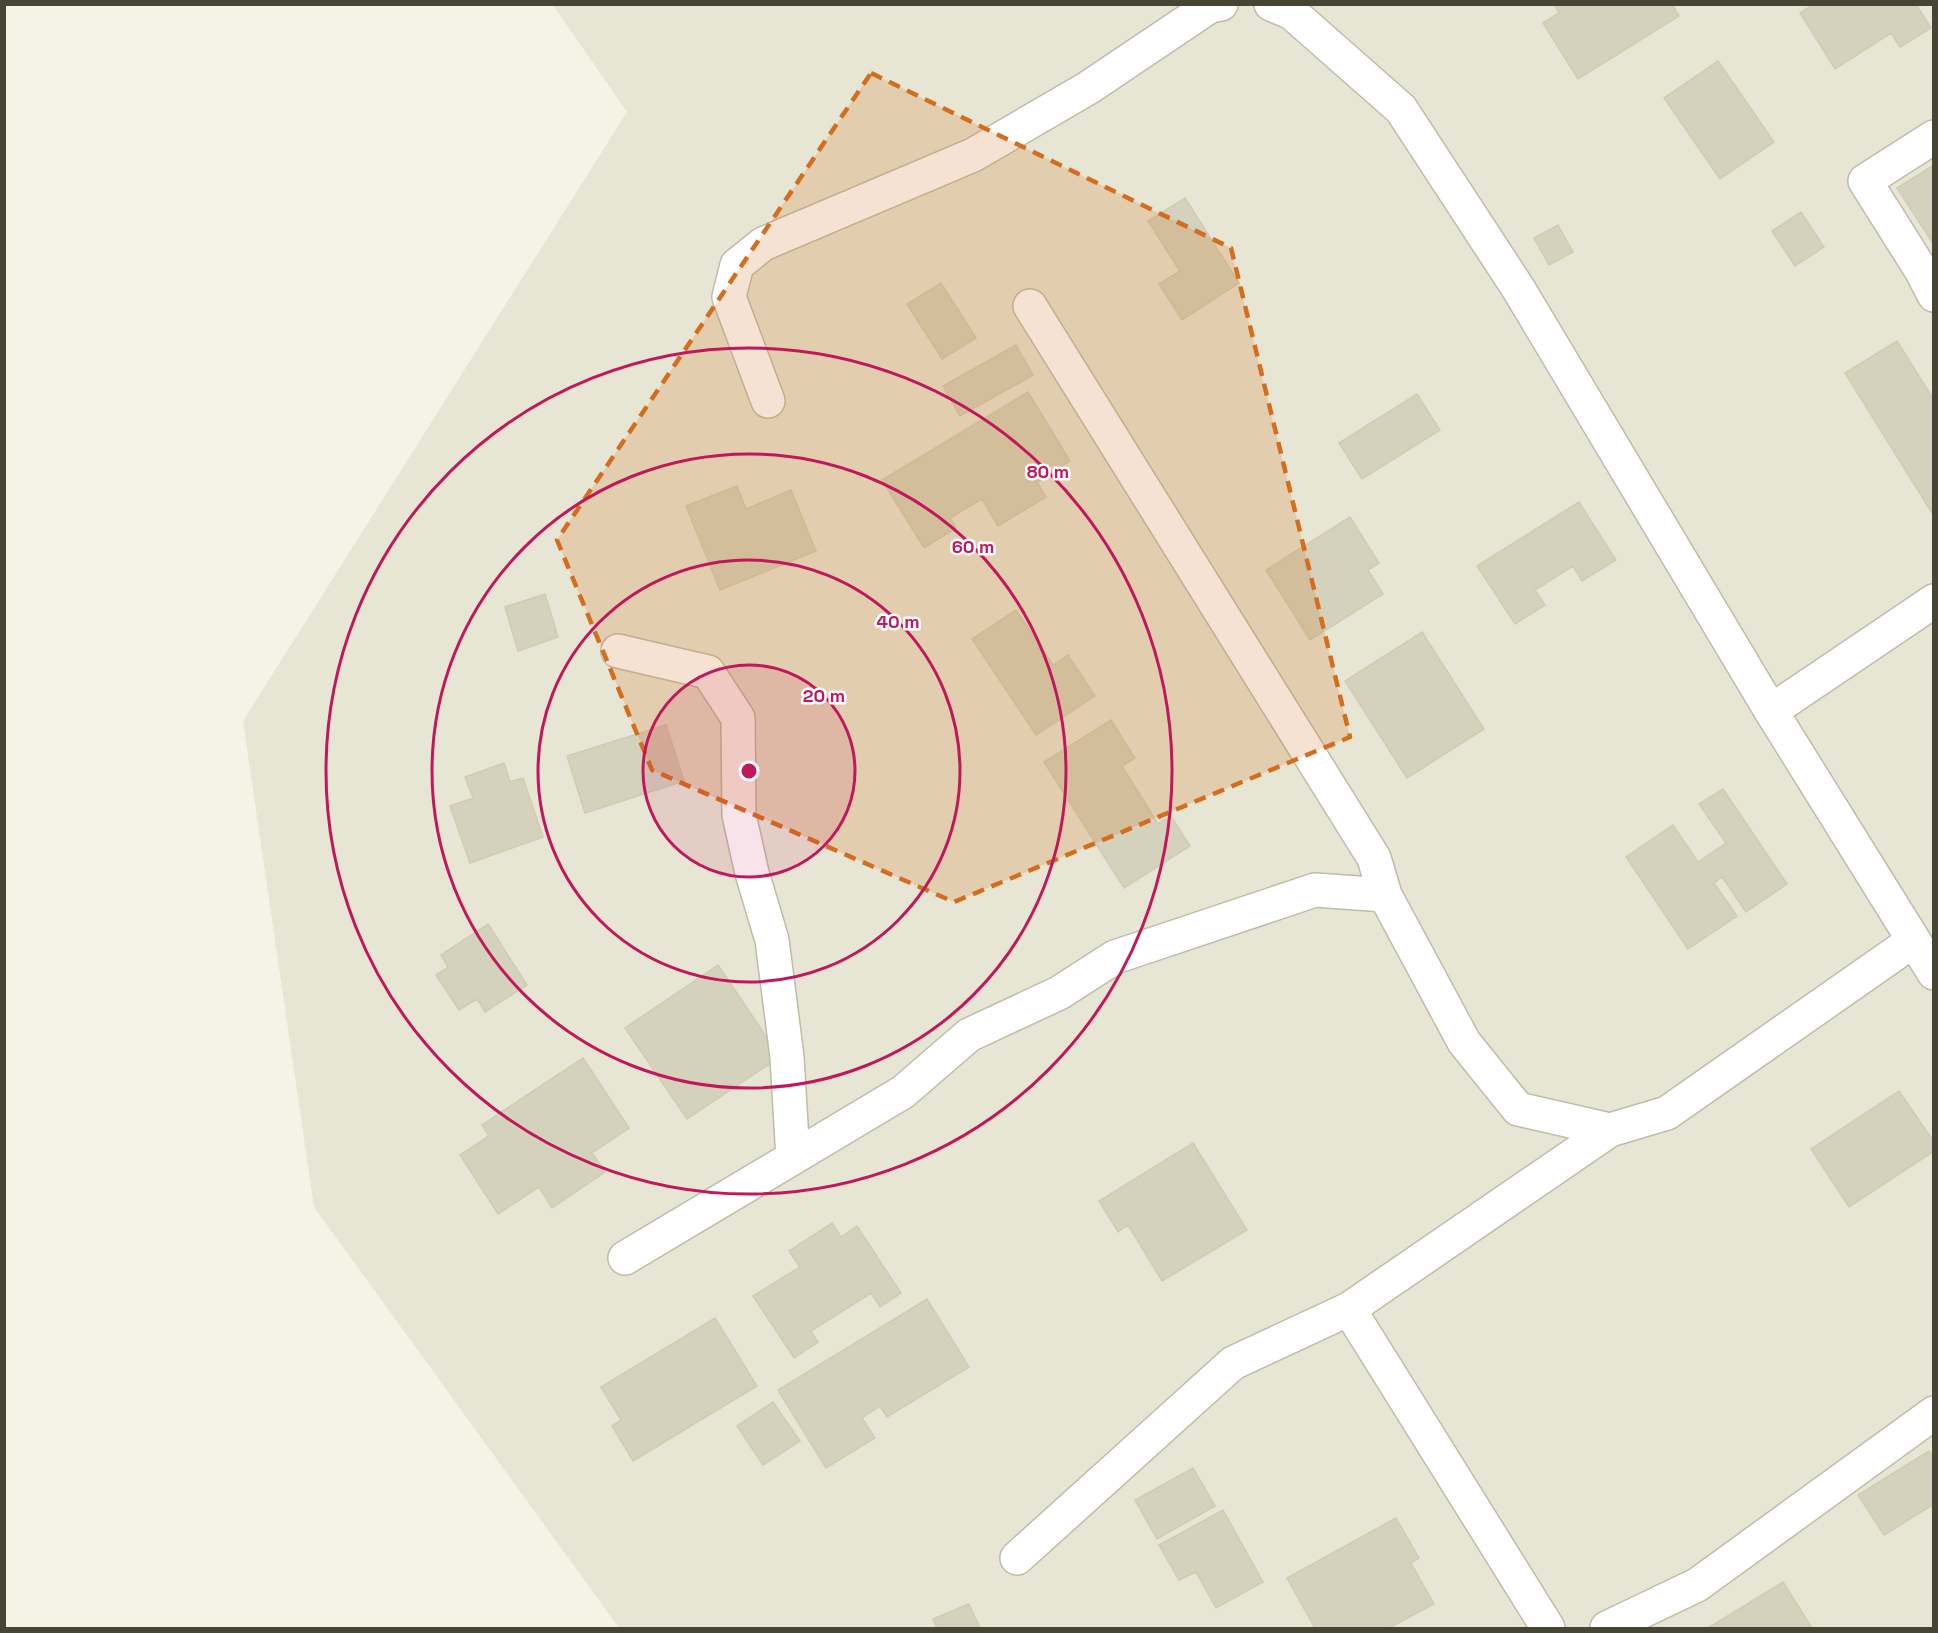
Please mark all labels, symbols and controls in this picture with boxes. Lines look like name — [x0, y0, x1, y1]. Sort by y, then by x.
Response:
text: 80 m — [1027, 460, 1069, 483]
text: 60 m — [952, 535, 994, 558]
text: 40 m — [876, 610, 920, 633]
text: 20 m — [803, 684, 845, 707]
centre of rings — [739, 761, 759, 781]

